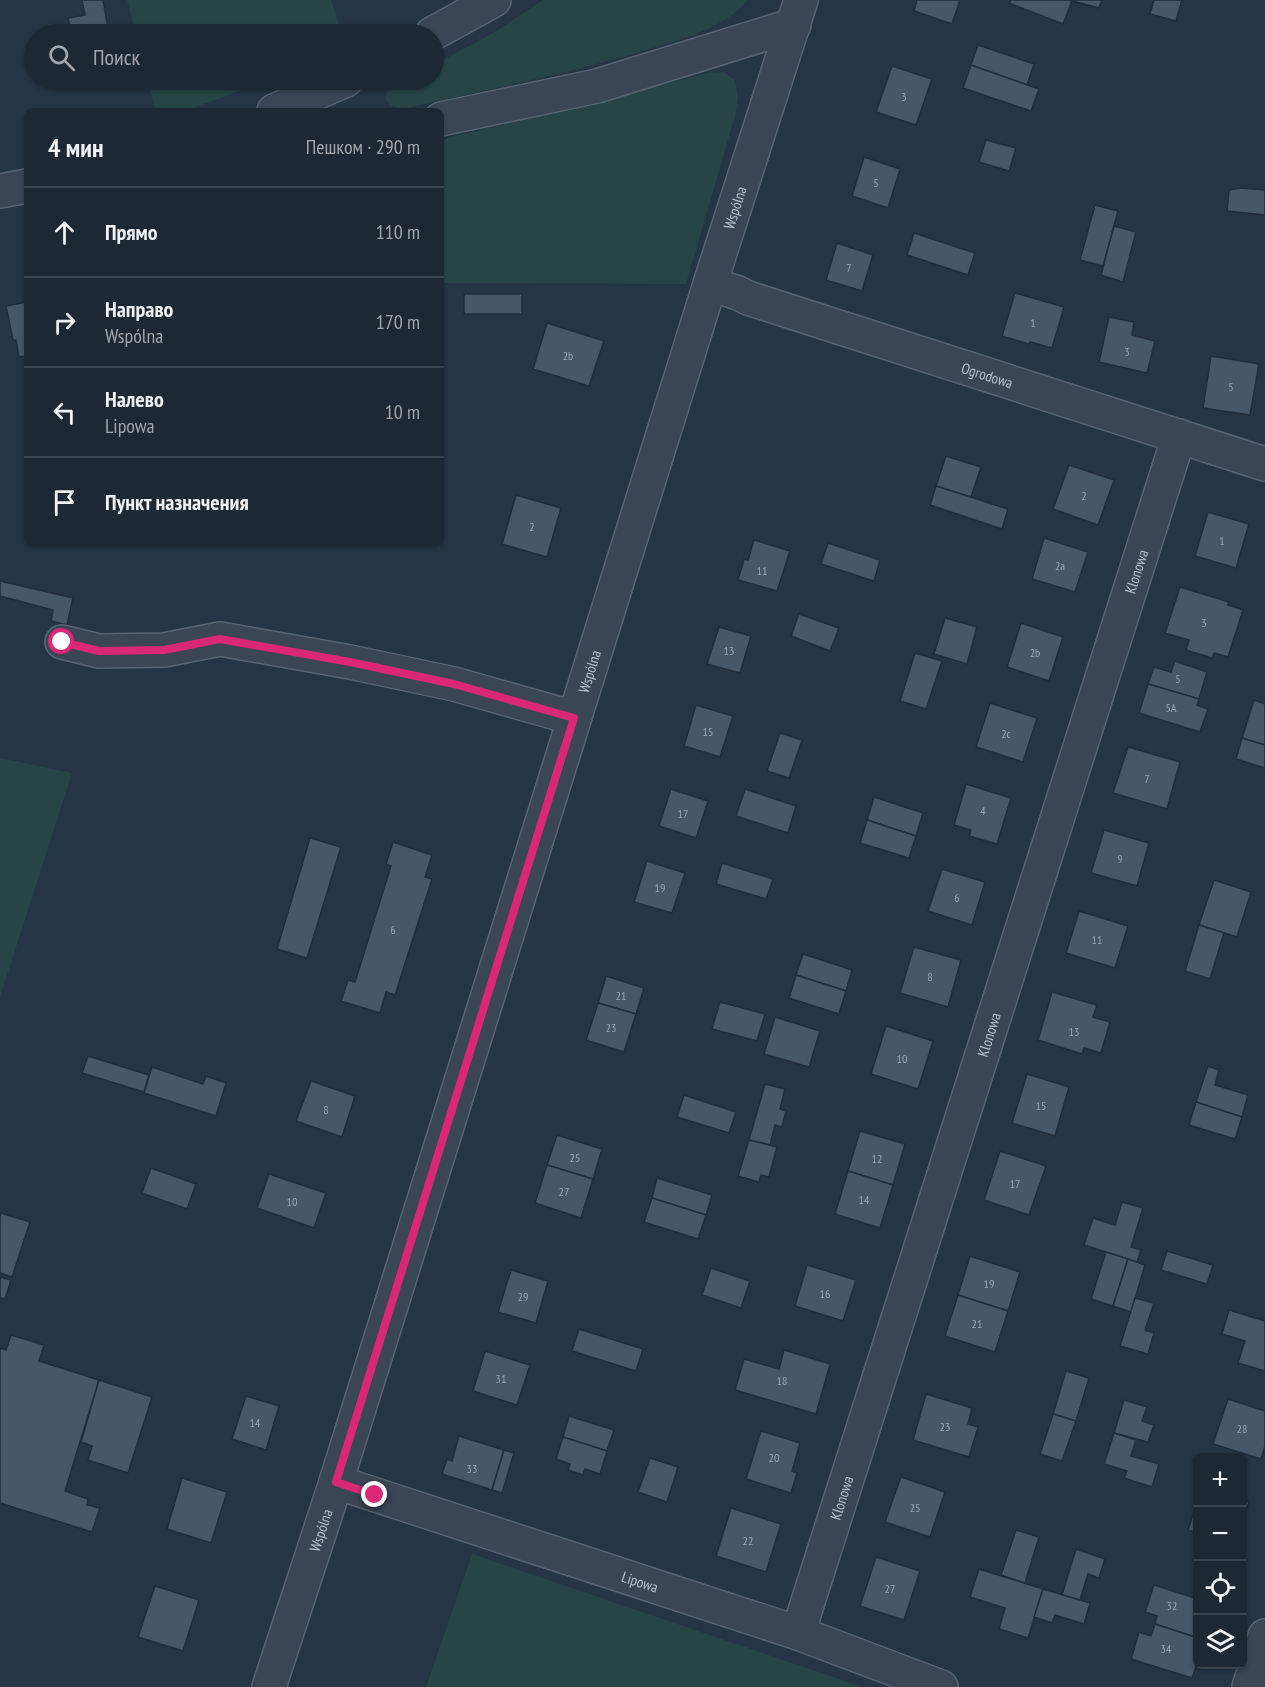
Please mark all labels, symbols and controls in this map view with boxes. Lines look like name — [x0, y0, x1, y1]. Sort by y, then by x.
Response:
search box — [24, 24, 444, 90]
icon: search — [45, 41, 78, 74]
text: Поиск — [93, 43, 140, 71]
house number: 3 — [901, 89, 907, 104]
text: 4 мин — [48, 131, 103, 164]
text: Пешком · 290 m — [306, 134, 420, 160]
house number: 5 — [873, 175, 879, 190]
street label: Wspólna — [719, 184, 750, 231]
icon: ahead — [48, 216, 81, 249]
text: Прямо — [105, 218, 158, 246]
text: 110 m — [376, 219, 420, 245]
house number: 7 — [846, 260, 852, 275]
text: Направо — [105, 295, 173, 323]
icon: right — [48, 306, 81, 339]
text: 170 m — [376, 309, 420, 335]
house number: 1 — [1030, 315, 1036, 330]
text: Wspólna — [105, 323, 163, 349]
house number: 3 — [1124, 344, 1130, 359]
house number: 2b — [563, 348, 573, 363]
street label: Ogrodowa — [959, 358, 1016, 392]
house number: 5 — [1228, 379, 1234, 394]
text: Налево — [105, 385, 164, 413]
icon: left — [48, 396, 81, 429]
text: 10 m — [385, 399, 420, 425]
text: Lipowa — [105, 413, 155, 439]
icon: arrive — [48, 486, 81, 519]
text: Пункт назначения — [105, 488, 249, 516]
house number: 2 — [1081, 488, 1087, 503]
house number: 2 — [529, 519, 535, 534]
house number: 1 — [1219, 533, 1225, 548]
street label: Klonowa — [1120, 547, 1152, 596]
house number: 2a — [1055, 558, 1065, 573]
house number: 11 — [757, 563, 767, 578]
house number: 3 — [1201, 615, 1207, 630]
route start — [48, 628, 74, 654]
house number: 13 — [724, 643, 734, 658]
house number: 2b — [1030, 645, 1040, 660]
street label: Wspólna — [574, 648, 605, 695]
house number: 5 — [1175, 671, 1181, 686]
house number: 5A — [1165, 700, 1177, 715]
house number: 15 — [703, 724, 713, 739]
house number: 2c — [1001, 726, 1012, 741]
house number: 7 — [1144, 771, 1150, 786]
house number: 4 — [980, 803, 986, 818]
house number: 17 — [678, 806, 688, 821]
house number: 9 — [1117, 851, 1123, 866]
house number: 19 — [655, 880, 665, 895]
house number: 6 — [954, 890, 960, 905]
house number: 6 — [390, 922, 396, 937]
house number: 11 — [1092, 932, 1102, 947]
house number: 8 — [927, 969, 933, 984]
house number: 21 — [616, 988, 626, 1003]
street label: Klonowa — [973, 1010, 1004, 1059]
house number: 23 — [606, 1020, 616, 1035]
house number: 13 — [1069, 1024, 1079, 1039]
house number: 10 — [897, 1051, 907, 1066]
house number: 15 — [1036, 1098, 1046, 1113]
house number: 8 — [323, 1102, 329, 1117]
house number: 25 — [570, 1150, 580, 1165]
house number: 12 — [872, 1151, 882, 1166]
house number: 17 — [1010, 1176, 1020, 1191]
house number: 27 — [559, 1184, 569, 1199]
house number: 14 — [859, 1192, 870, 1207]
house number: 10 — [287, 1194, 297, 1209]
house number: 19 — [984, 1276, 994, 1291]
house number: 16 — [820, 1286, 830, 1301]
house number: 29 — [518, 1289, 528, 1304]
house number: 21 — [972, 1316, 982, 1331]
house number: 31 — [496, 1371, 506, 1386]
house number: 18 — [777, 1373, 787, 1388]
house number: 14 — [250, 1415, 261, 1430]
house number: 23 — [940, 1419, 950, 1434]
house number: 28 — [1237, 1421, 1247, 1436]
house number: 20 — [769, 1450, 779, 1465]
map controls — [1193, 1453, 1247, 1669]
button: + — [1193, 1453, 1247, 1507]
house number: 33 — [467, 1461, 477, 1476]
street label: Klonowa — [825, 1473, 857, 1522]
route end — [361, 1481, 387, 1507]
house number: 25 — [910, 1500, 920, 1515]
street label: Wspólna — [304, 1506, 336, 1554]
button: − — [1193, 1507, 1247, 1561]
house number: 22 — [743, 1533, 753, 1548]
button: locate — [1193, 1561, 1247, 1615]
street label: Lipowa — [620, 1567, 661, 1596]
house number: 27 — [885, 1581, 895, 1596]
house number: 32 — [1167, 1598, 1177, 1613]
button: layers — [1193, 1615, 1247, 1669]
house number: 34 — [1161, 1641, 1172, 1656]

